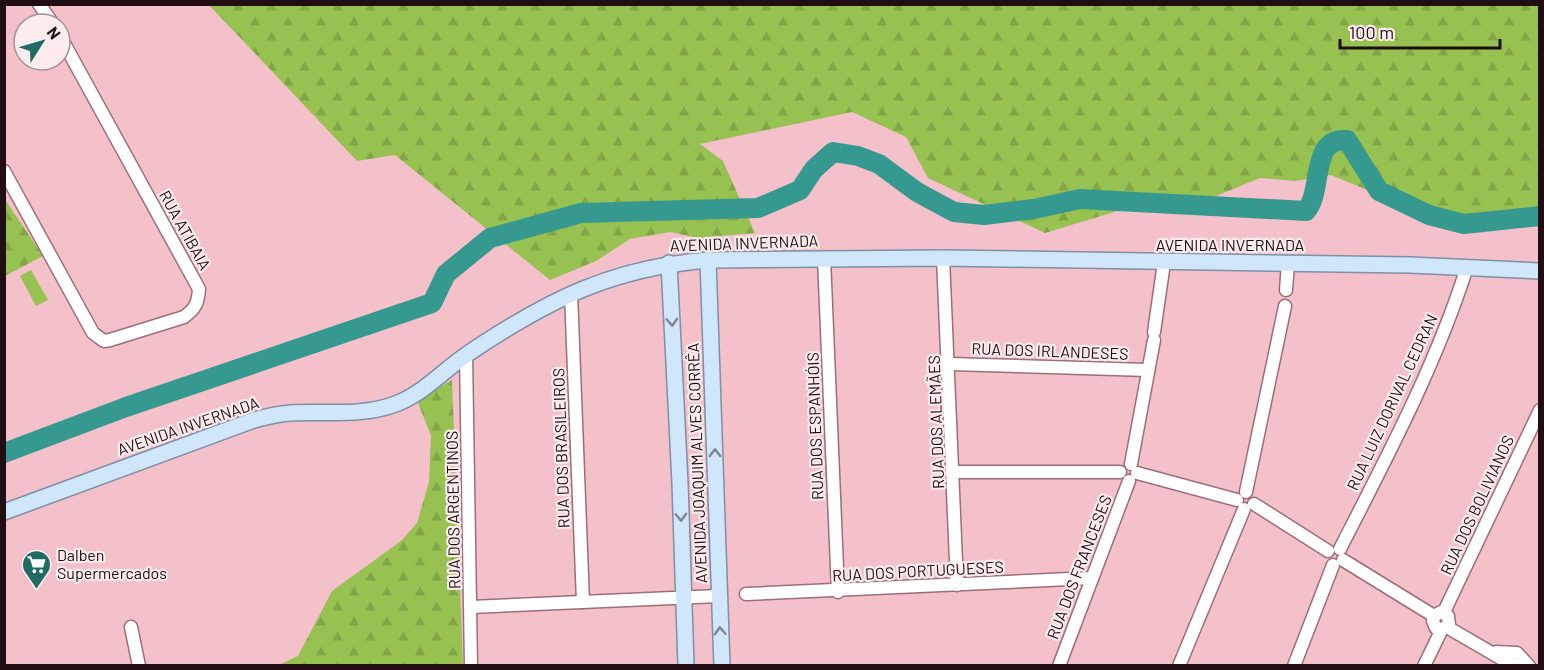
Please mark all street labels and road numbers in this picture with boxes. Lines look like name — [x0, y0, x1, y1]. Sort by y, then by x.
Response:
street label: RUA ATIBAIA — [156, 187, 215, 273]
street label: AVENIDA INVERNADA — [669, 230, 819, 255]
street label: AVENIDA INVERNADA — [1156, 235, 1305, 254]
street label: RUA LUIZ DORIVAL CEDRAN — [1342, 311, 1441, 493]
street label: RUA DOS IRLANDESES — [971, 338, 1129, 363]
street label: AVENIDA JOAQUIM ALVES CORRÊA — [683, 342, 710, 583]
street label: RUA DOS ESPANHÓIS — [802, 352, 827, 500]
street label: RUA DOS ALEMÃES — [924, 355, 947, 489]
street label: RUA DOS BRASILEIROS — [548, 368, 573, 528]
street label: AVENIDA INVERNADA — [114, 392, 261, 459]
street label: RUA DOS ARGENTINOS — [442, 431, 463, 589]
street label: RUA DOS BOLIVIANOS — [1436, 432, 1517, 578]
street label: RUA DOS FRANCESES — [1042, 492, 1115, 642]
street label: RUA DOS PORTUGUESES — [832, 557, 1004, 584]

